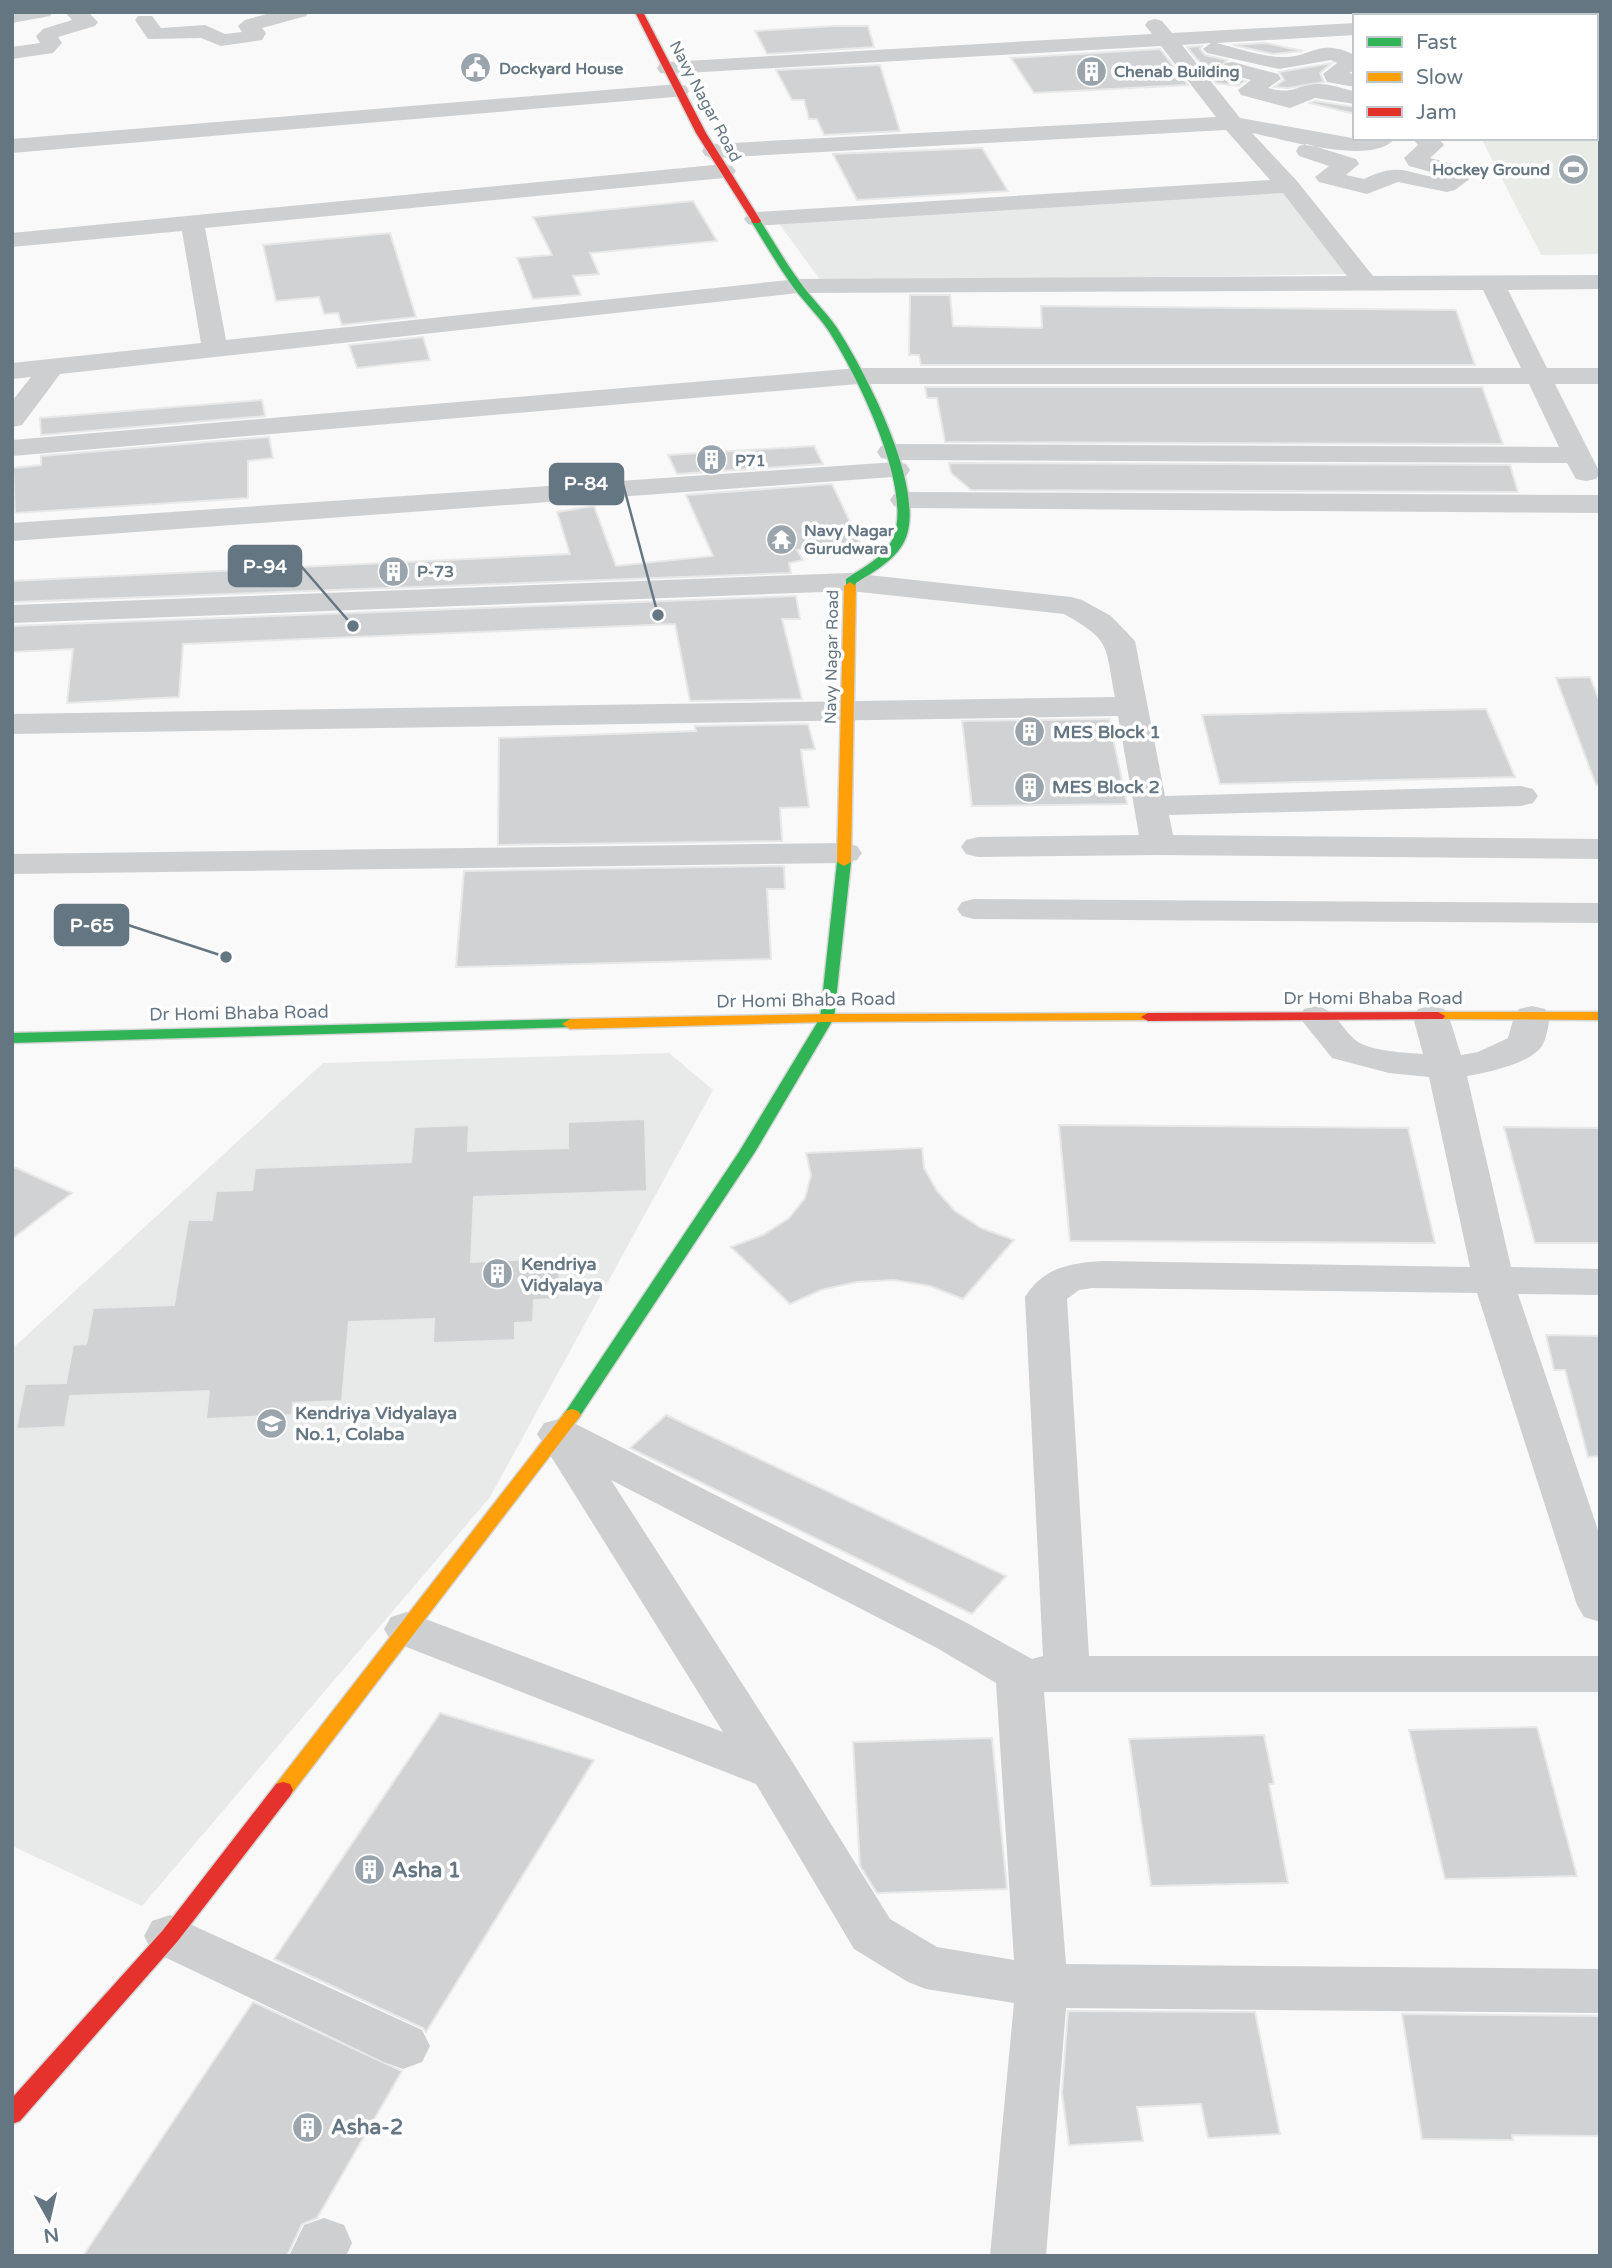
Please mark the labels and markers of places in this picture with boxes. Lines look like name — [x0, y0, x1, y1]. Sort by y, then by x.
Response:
public building icon: Dockyard House — [459, 51, 493, 85]
building icon: Chenab Building — [1074, 54, 1108, 88]
place label: Dockyard House — [499, 59, 623, 79]
place label: Chenab Building — [1114, 62, 1240, 82]
sports icon: Hockey Ground — [1556, 152, 1590, 186]
place label: Hockey Ground — [1432, 160, 1550, 180]
building icon: P71 — [695, 443, 729, 477]
place label: P71 — [735, 451, 766, 471]
callout: P-84 — [550, 464, 623, 504]
place label: Navy Nagar Gurudwara — [804, 521, 895, 559]
temple icon: Navy Nagar Gurudwara — [764, 522, 798, 556]
callout: P-94 — [229, 546, 301, 586]
building icon: P-73 — [377, 554, 411, 588]
place label: P-73 — [417, 562, 454, 582]
building icon: MES Block 1 — [1013, 715, 1047, 749]
place label: MES Block 1 — [1053, 721, 1161, 743]
building icon: MES Block 2 — [1012, 770, 1046, 804]
place label: MES Block 2 — [1052, 776, 1160, 798]
callout: P-65 — [55, 905, 128, 945]
place label: Kendriya Vidyalaya — [521, 1253, 603, 1296]
building icon: Kendriya Vidyalaya — [481, 1257, 515, 1291]
place label: Kendriya Vidyalaya No.1, Colaba — [295, 1402, 457, 1445]
school or university icon: Kendriya Vidyalaya No.1, Colaba — [255, 1406, 289, 1440]
building icon: Asha 1 — [352, 1853, 386, 1887]
place label: Asha 1 — [392, 1858, 461, 1883]
building icon: Asha-2 — [291, 2110, 325, 2144]
place label: Asha-2 — [331, 2115, 403, 2140]

